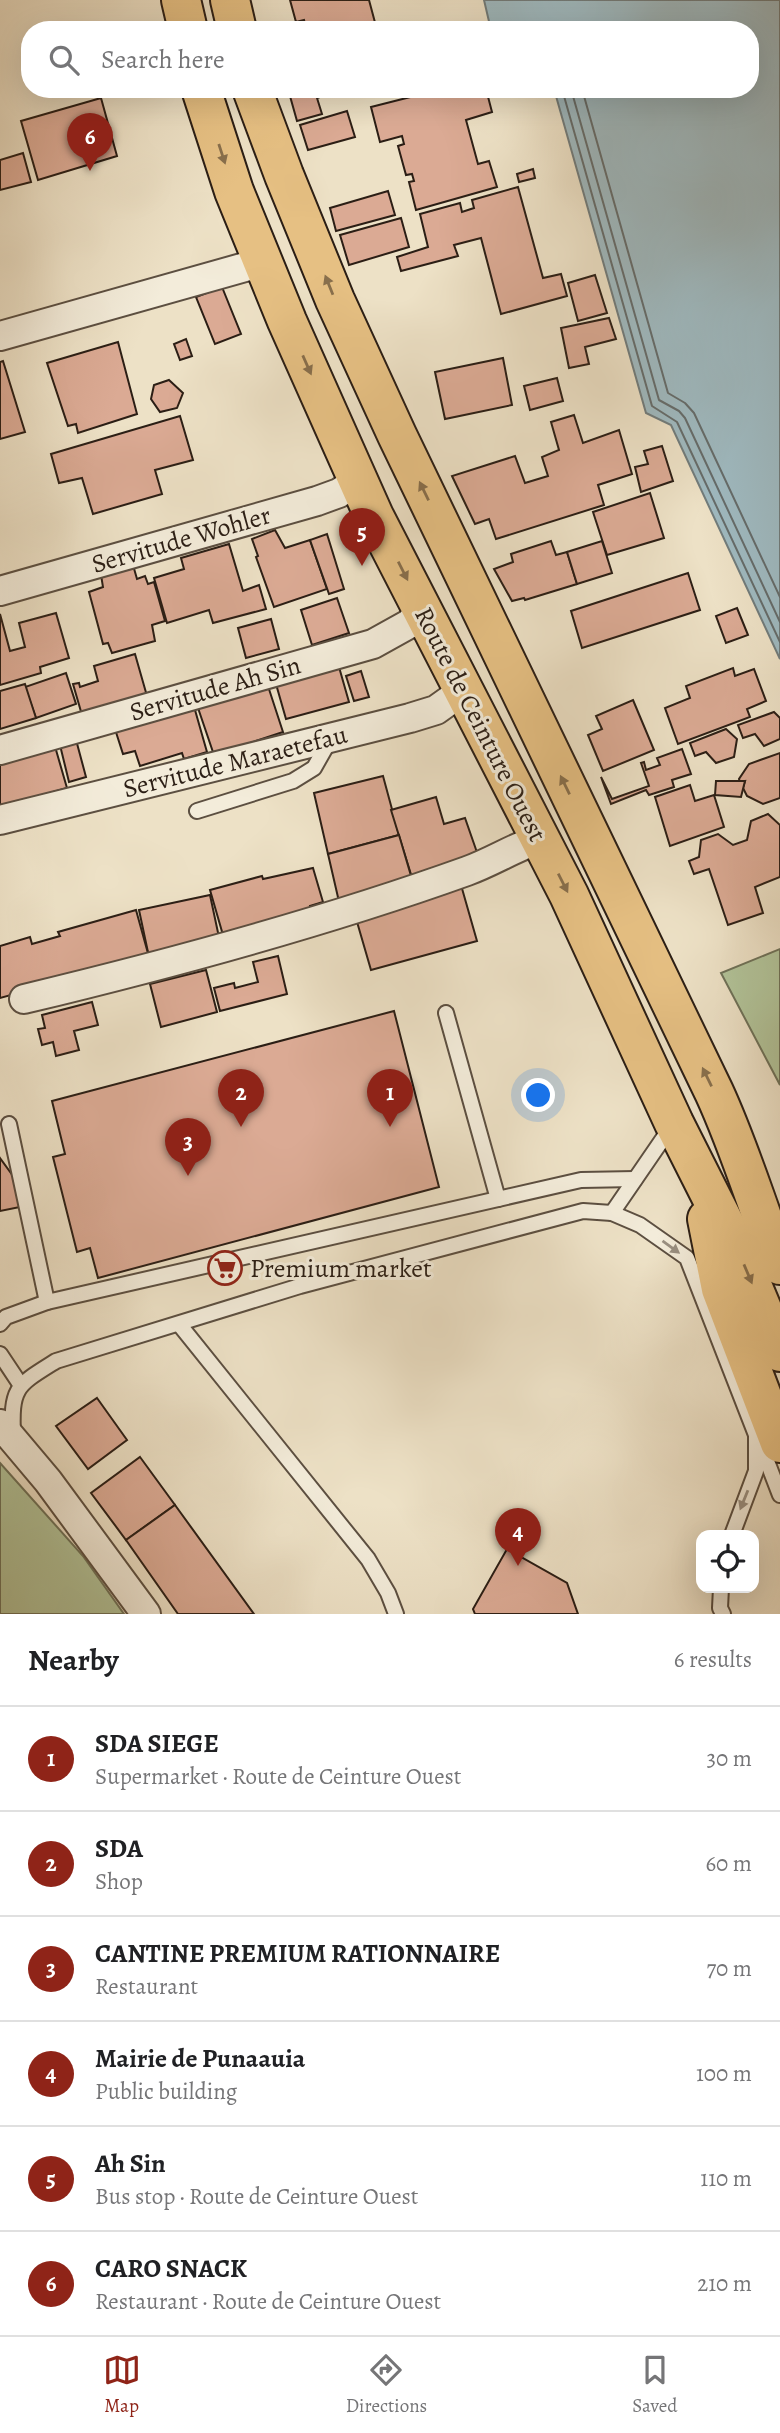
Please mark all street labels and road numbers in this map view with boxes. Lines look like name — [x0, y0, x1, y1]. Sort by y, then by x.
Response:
street label: Servitude Wohler — [88, 497, 275, 582]
street label: Route de Ceinture Ouest — [406, 601, 555, 848]
street label: Servitude Ah Sin — [126, 647, 305, 730]
street label: Servitude Maraetefau — [119, 717, 352, 806]

